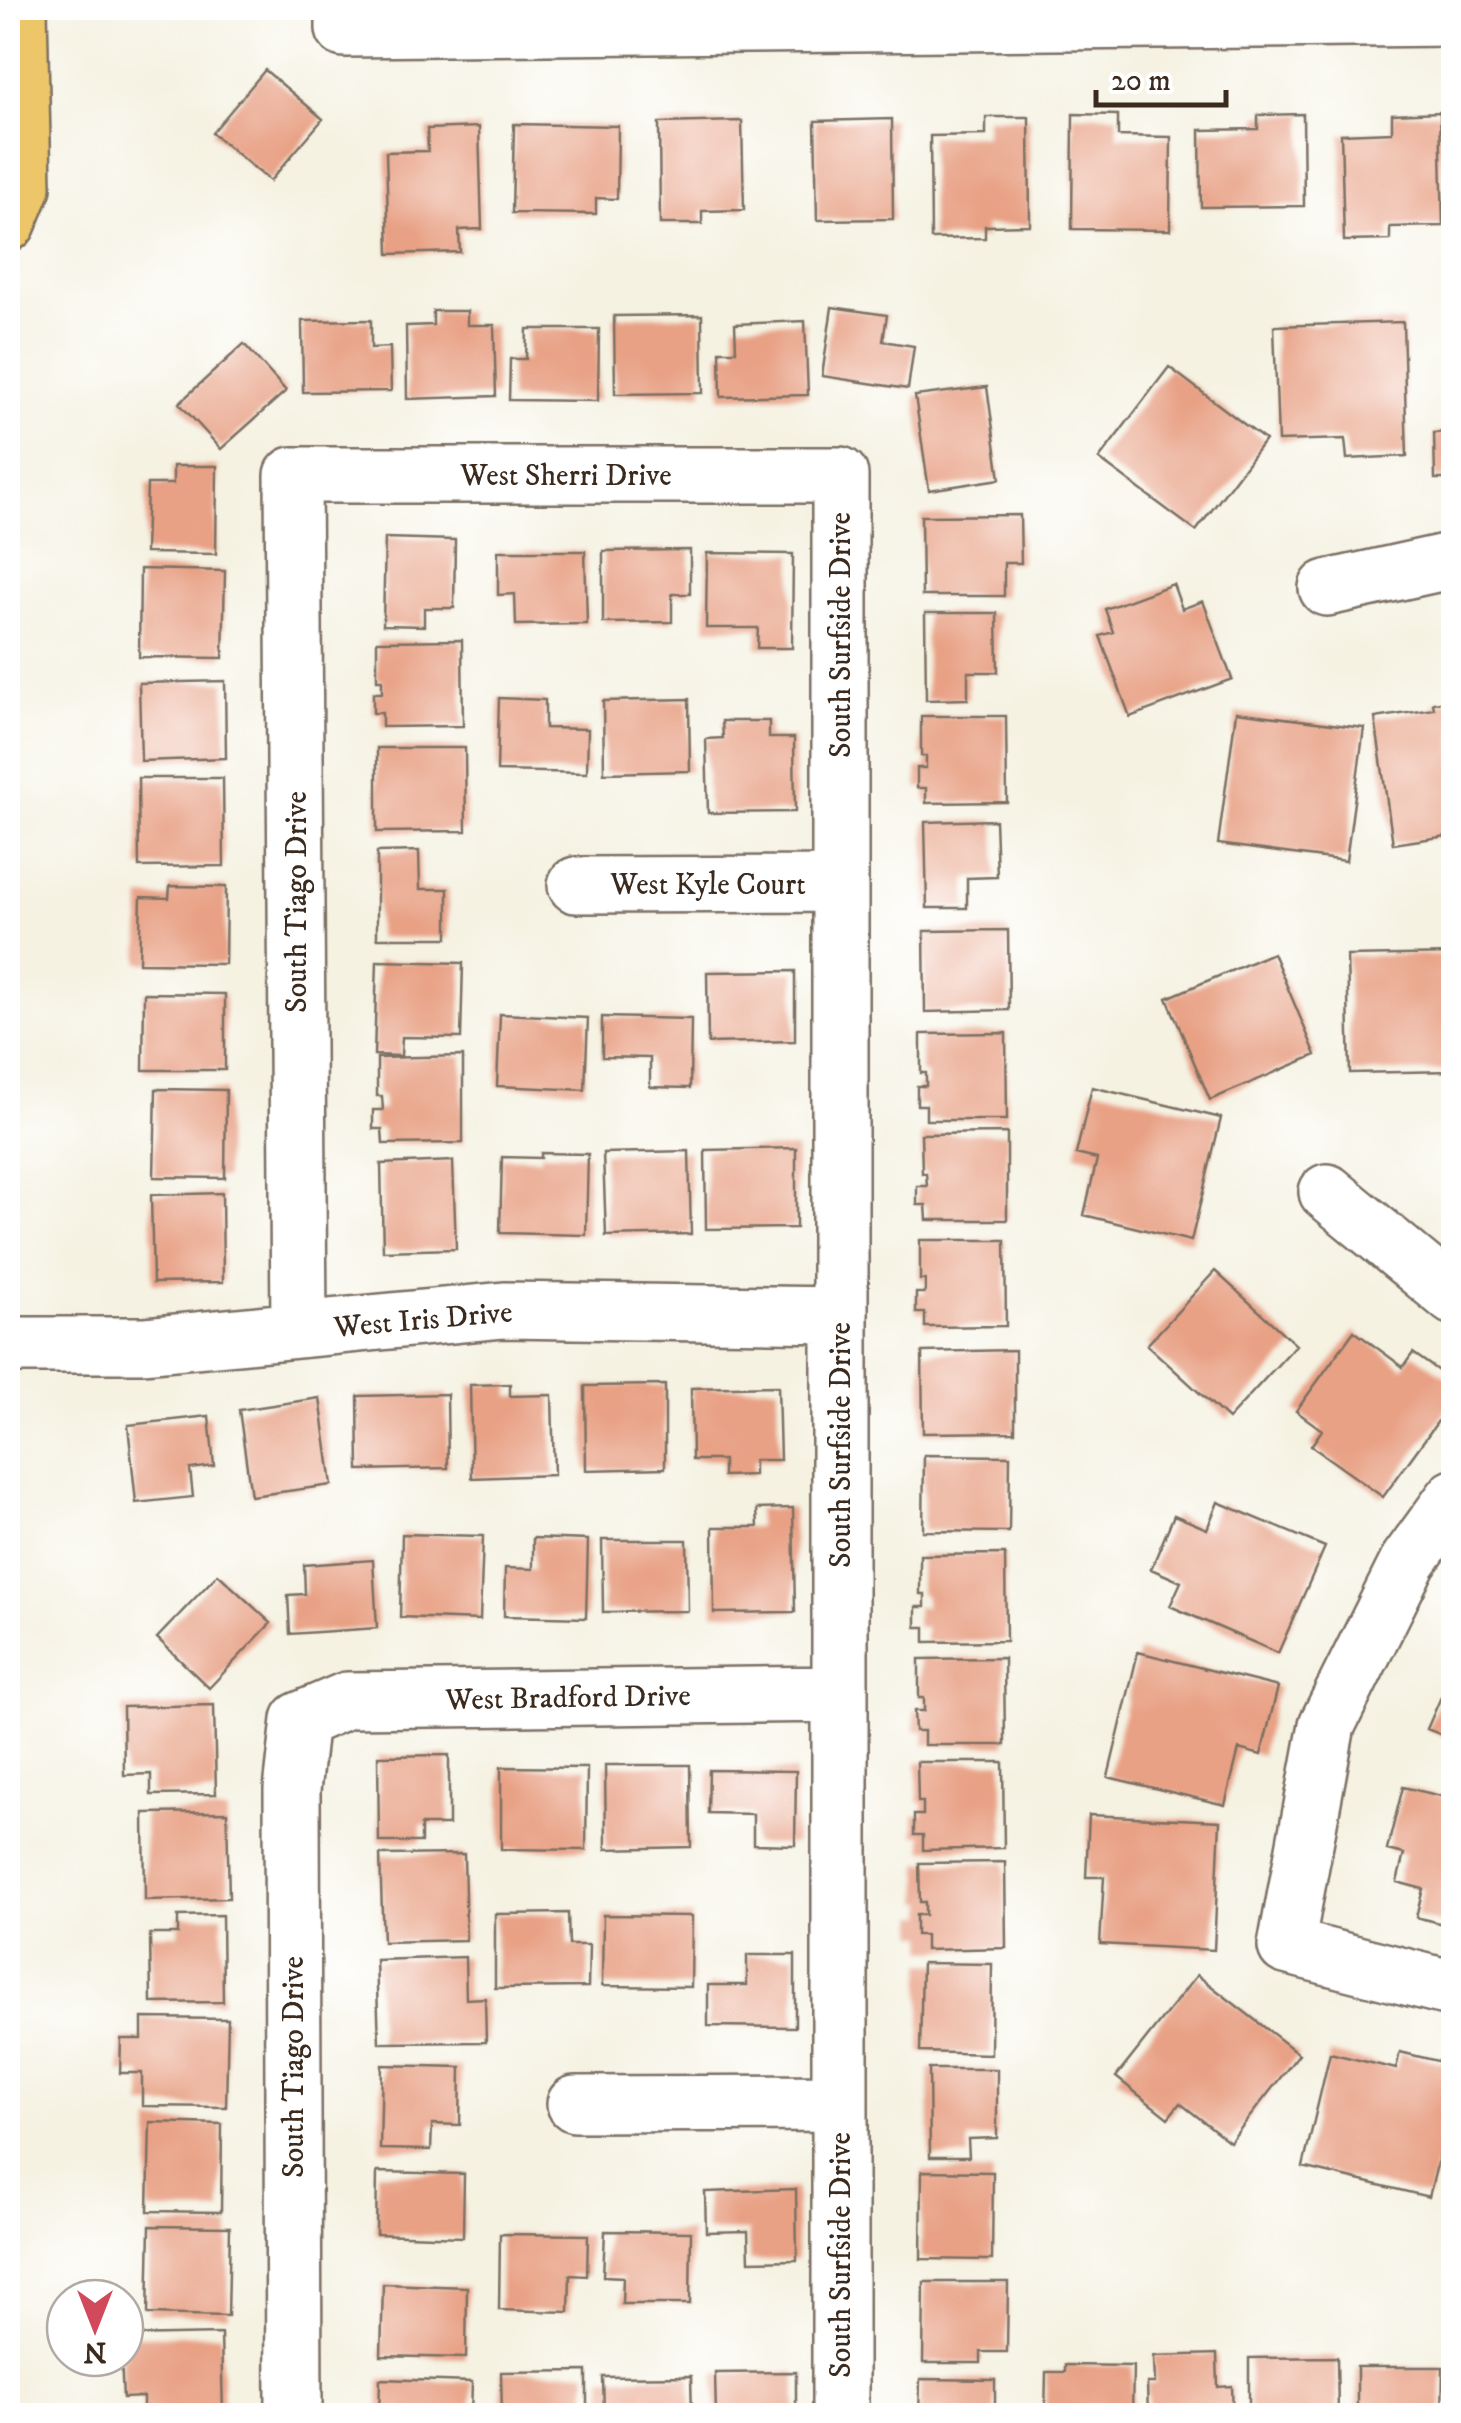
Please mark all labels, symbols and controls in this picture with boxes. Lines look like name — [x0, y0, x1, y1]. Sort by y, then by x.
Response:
scale bar — [1096, 45, 1226, 107]
text: 20 m — [1111, 63, 1171, 100]
street label: West Sherri Drive — [459, 458, 672, 495]
street label: South Surfside Drive — [823, 512, 860, 758]
street label: South Tiago Drive — [279, 791, 316, 1013]
street label: West Kyle Court — [609, 867, 806, 904]
street label: West Iris Drive — [331, 1294, 514, 1347]
street label: South Surfside Drive — [823, 1322, 860, 1568]
street label: West Bradford Drive — [444, 1678, 691, 1719]
street label: South Tiago Drive — [276, 1956, 313, 2178]
street label: South Surfside Drive — [823, 2132, 860, 2378]
north arrow — [45, 2278, 145, 2378]
text: N — [83, 2334, 106, 2369]

